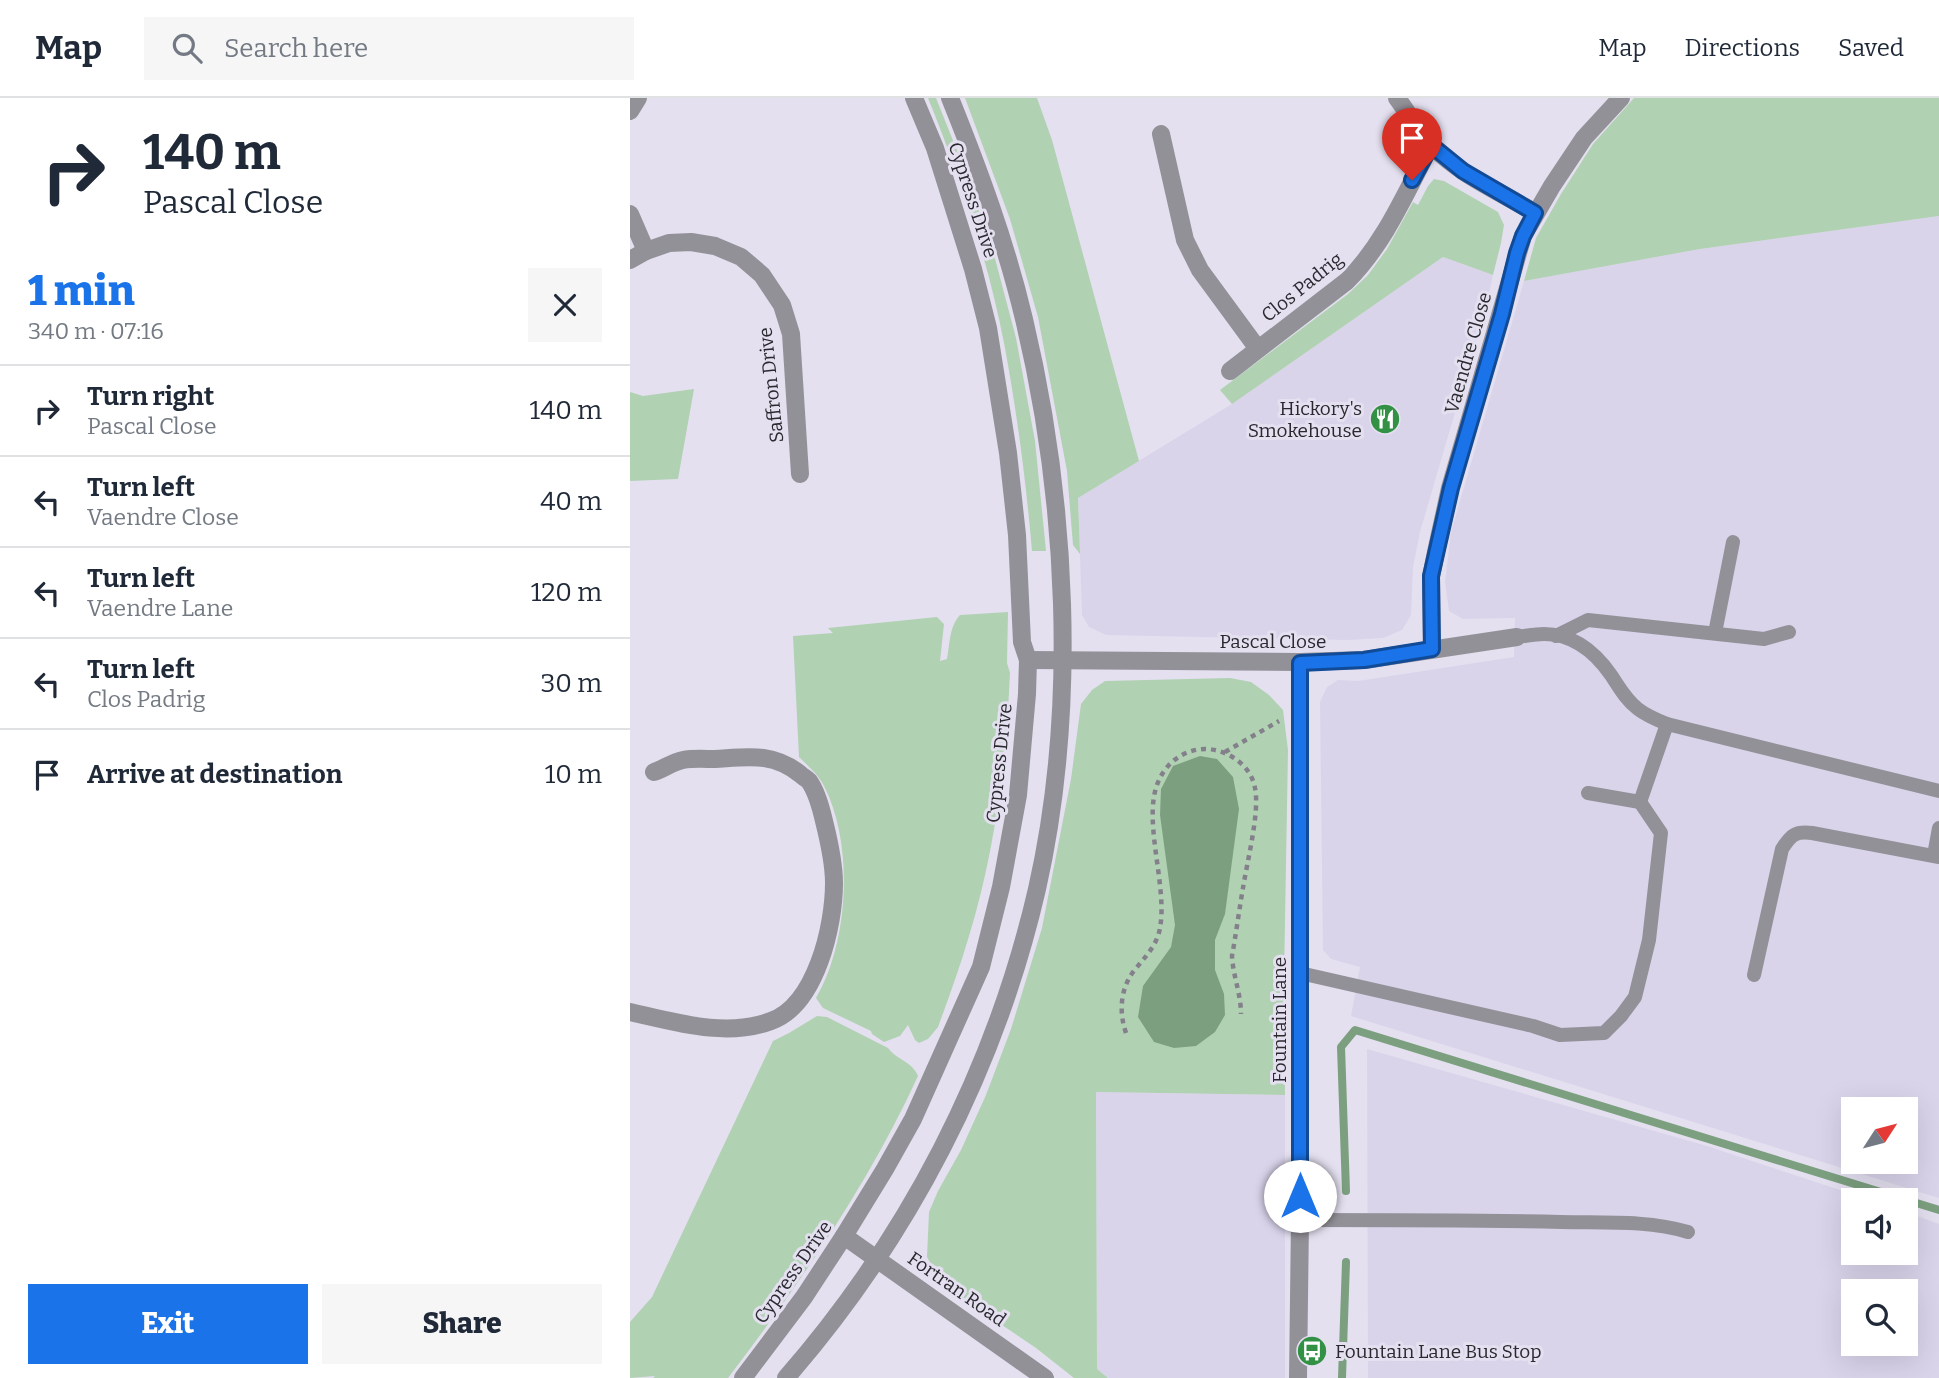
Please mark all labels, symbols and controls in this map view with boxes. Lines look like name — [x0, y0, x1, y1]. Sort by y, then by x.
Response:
search box — [144, 17, 634, 80]
text: Map — [35, 28, 102, 68]
icon: search — [168, 29, 206, 67]
text: Search here — [224, 33, 368, 64]
text: Map — [1598, 34, 1647, 62]
text: Directions — [1685, 34, 1800, 62]
text: Saved — [1838, 34, 1904, 62]
pin — [1382, 108, 1442, 180]
icon: arrive — [1393, 119, 1431, 157]
text: 140 m — [143, 123, 281, 182]
icon: right — [28, 126, 119, 217]
street label: Cypress Drive — [943, 139, 1003, 261]
text: Pascal Close — [143, 183, 323, 221]
street label: Clos Padrig — [1257, 247, 1348, 327]
text: 1 min — [28, 266, 135, 316]
button: close — [528, 268, 602, 342]
street label: Vaendre Close — [1440, 290, 1496, 416]
text: 340 m · 07:16 — [28, 317, 164, 345]
street label: Saffron Drive — [753, 326, 789, 444]
text: Turn right — [87, 381, 214, 412]
icon: right — [28, 392, 66, 430]
text: 140 m — [530, 395, 602, 426]
place label: Hickory's Smokehouse — [1248, 397, 1362, 442]
restaurant icon: Hickory's Smokehouse — [1368, 402, 1402, 436]
text: Pascal Close — [87, 412, 216, 440]
text: Turn left — [87, 472, 195, 503]
icon: left — [28, 483, 66, 521]
text: 40 m — [540, 486, 602, 517]
text: Vaendre Close — [87, 503, 239, 531]
text: Turn left — [87, 563, 195, 594]
icon: left — [28, 574, 66, 612]
text: 120 m — [531, 577, 602, 608]
text: Vaendre Lane — [87, 594, 233, 622]
street label: Pascal Close — [1220, 630, 1326, 653]
text: Turn left — [87, 654, 195, 685]
icon: left — [28, 665, 66, 703]
text: 30 m — [541, 668, 602, 699]
text: Clos Padrig — [87, 685, 206, 713]
street label: Cypress Drive — [981, 702, 1017, 824]
icon: arrive — [28, 756, 66, 794]
text: Arrive at destination — [87, 759, 342, 790]
text: 10 m — [545, 759, 602, 790]
street label: Fountain Lane — [1268, 957, 1291, 1083]
north arrow — [1841, 1097, 1918, 1174]
map controls — [1841, 1097, 1918, 1356]
position arrow — [1263, 1159, 1337, 1233]
button: sound — [1841, 1188, 1918, 1265]
street label: Cypress Drive — [749, 1216, 837, 1328]
street label: Fortran Road — [903, 1247, 1011, 1331]
button: search — [1841, 1279, 1918, 1356]
button: Exit — [28, 1284, 308, 1364]
button: Share — [322, 1284, 602, 1364]
bus stop icon: Fountain Lane Bus Stop — [1295, 1334, 1329, 1368]
place label: Fountain Lane Bus Stop — [1335, 1340, 1542, 1363]

